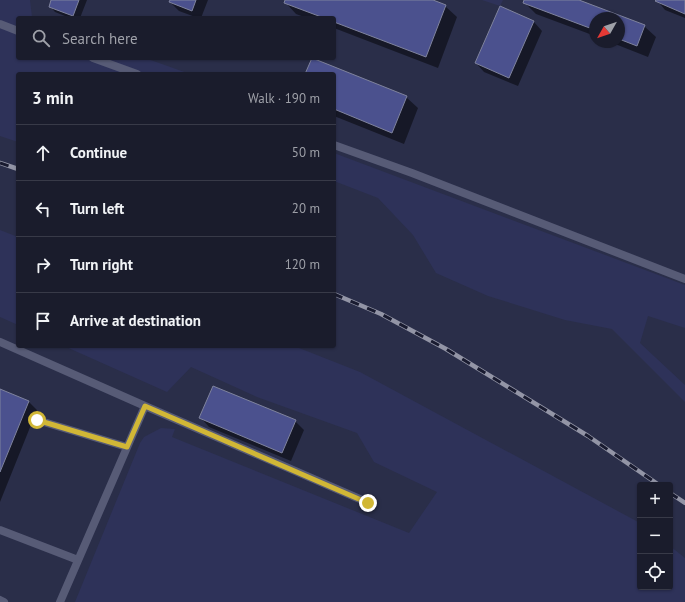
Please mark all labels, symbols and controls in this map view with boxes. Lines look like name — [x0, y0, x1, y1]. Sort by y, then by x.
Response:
north arrow — [589, 12, 625, 48]
search box — [16, 16, 336, 60]
icon: search — [30, 27, 52, 49]
text: Search here — [62, 29, 138, 48]
text: 3 min — [32, 87, 73, 109]
text: Walk · 190 m — [248, 90, 320, 107]
icon: ahead — [32, 142, 54, 164]
text: Continue — [70, 143, 127, 162]
text: 50 m — [292, 144, 320, 161]
icon: left — [32, 198, 54, 220]
text: Turn left — [70, 199, 124, 218]
text: 20 m — [292, 200, 320, 217]
icon: right — [32, 254, 54, 276]
text: Turn right — [70, 255, 133, 274]
text: 120 m — [285, 256, 320, 273]
icon: arrive — [32, 310, 54, 332]
text: Arrive at destination — [70, 311, 201, 330]
route start — [28, 411, 46, 429]
map controls — [637, 482, 673, 590]
button: + — [637, 482, 673, 518]
route end — [359, 494, 377, 512]
button: − — [637, 518, 673, 554]
button: locate — [637, 554, 673, 590]

